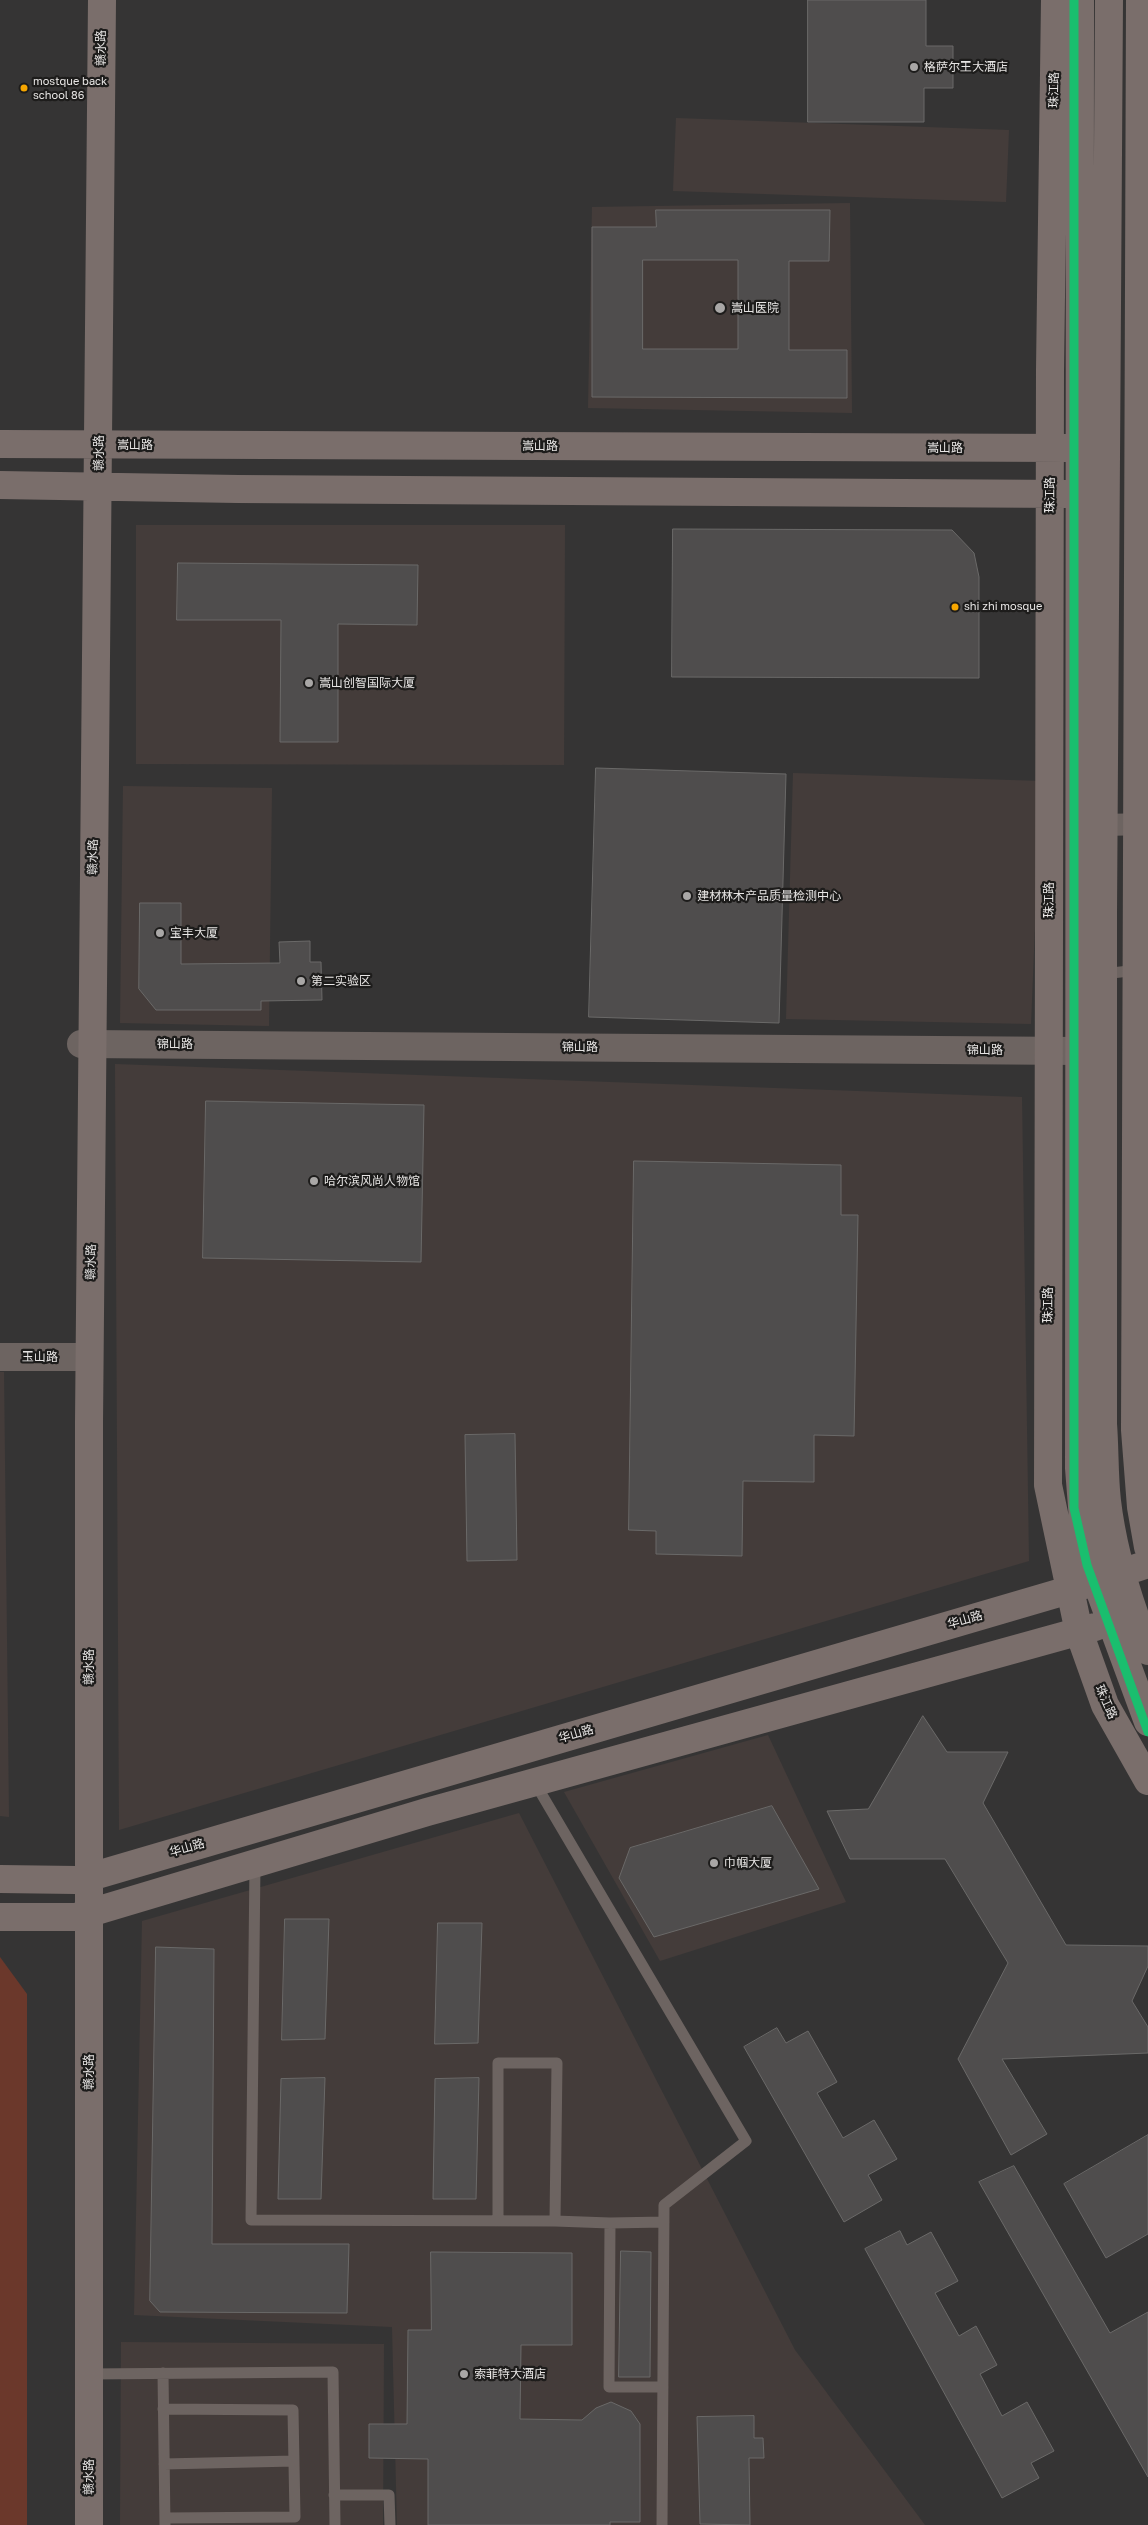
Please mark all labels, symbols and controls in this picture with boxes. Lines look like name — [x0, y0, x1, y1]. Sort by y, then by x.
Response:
street label: 赣水路 — [94, 30, 108, 66]
place label: 格萨尔王大酒店 — [924, 60, 1008, 74]
marker: 格萨尔王大酒店 — [908, 61, 920, 73]
street label: 珠江路 — [1046, 72, 1062, 108]
place label: mostque back school 86 — [33, 75, 107, 101]
marker: mostque back school 86 — [19, 83, 29, 93]
marker: 嵩山医院 — [713, 301, 727, 315]
place label: 嵩山医院 — [731, 301, 779, 315]
street label: 赣水路 — [92, 435, 106, 471]
street label: 嵩山路 — [117, 438, 153, 452]
street label: 嵩山路 — [522, 439, 558, 453]
street label: 嵩山路 — [927, 441, 963, 455]
street label: 珠江路 — [1043, 477, 1057, 513]
place label: shi zhi mosque — [964, 600, 1042, 614]
marker: shi zhi mosque — [950, 602, 960, 612]
place label: 嵩山创智国际大厦 — [319, 676, 415, 690]
marker: 嵩山创智国际大厦 — [303, 677, 315, 689]
street label: 赣水路 — [85, 839, 101, 875]
street label: 珠江路 — [1042, 882, 1056, 918]
place label: 建材林木产品质量检测中心 — [697, 889, 841, 903]
marker: 建材林木产品质量检测中心 — [681, 890, 693, 902]
place label: 宝丰大厦 — [170, 926, 218, 940]
marker: 宝丰大厦 — [154, 927, 166, 939]
place label: 第二实验区 — [311, 974, 371, 988]
marker: 第二实验区 — [295, 975, 307, 987]
street label: 锦山路 — [157, 1037, 193, 1051]
street label: 锦山路 — [562, 1040, 598, 1054]
street label: 锦山路 — [967, 1043, 1003, 1057]
place label: 哈尔滨风尚人物馆 — [324, 1174, 420, 1188]
marker: 哈尔滨风尚人物馆 — [308, 1175, 320, 1187]
street label: 赣水路 — [83, 1244, 99, 1280]
street label: 珠江路 — [1041, 1287, 1055, 1323]
street label: 玉山路 — [22, 1350, 58, 1364]
street label: 华山路 — [946, 1608, 984, 1632]
street label: 赣水路 — [82, 1649, 96, 1685]
street label: 珠江路 — [1092, 1683, 1120, 1721]
street label: 华山路 — [557, 1722, 595, 1746]
street label: 华山路 — [168, 1836, 206, 1860]
place label: 巾帼大厦 — [724, 1856, 772, 1870]
marker: 巾帼大厦 — [708, 1857, 720, 1869]
street label: 赣水路 — [82, 2054, 96, 2090]
place label: 索菲特大酒店 — [474, 2367, 546, 2381]
marker: 索菲特大酒店 — [458, 2368, 470, 2380]
street label: 赣水路 — [82, 2459, 96, 2495]

